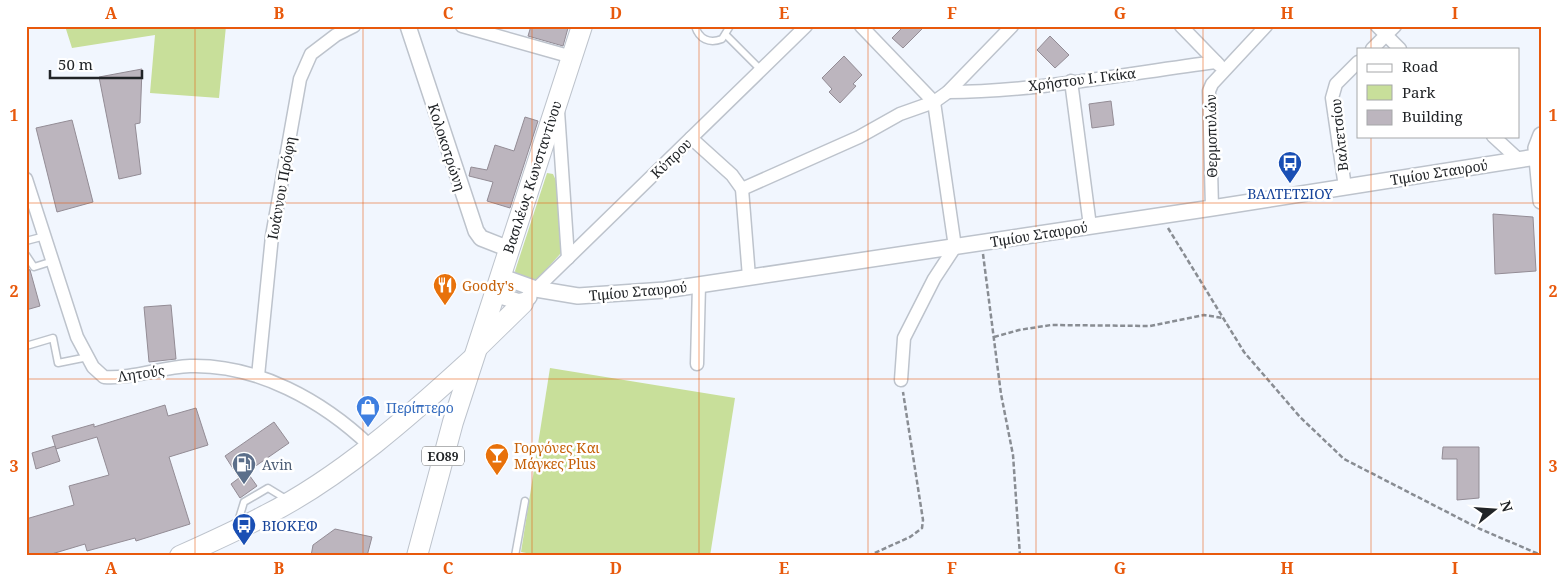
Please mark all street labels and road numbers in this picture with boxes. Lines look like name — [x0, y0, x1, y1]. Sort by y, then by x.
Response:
street label: Χρήστου Ι. Γκίκα — [1027, 63, 1137, 95]
street label: Θερμοπυλών — [1201, 94, 1221, 178]
street label: Βασιλέως Κωνσταντίνου — [498, 98, 566, 256]
street label: Βαλτετσίου — [1326, 98, 1352, 172]
street label: Κολοκοτρώνη — [424, 101, 470, 193]
street label: Κύπρου — [646, 134, 696, 182]
street label: Ιωάννου Πρόφη — [263, 135, 299, 241]
street label: Τιμίου Σταυρού — [1389, 155, 1489, 189]
street label: Τιμίου Σταυρού — [989, 217, 1089, 251]
street label: Τιμίου Σταυρού — [588, 277, 688, 305]
street label: Λητούς — [116, 360, 166, 386]
road number: ΕΟ89 — [422, 446, 464, 466]

